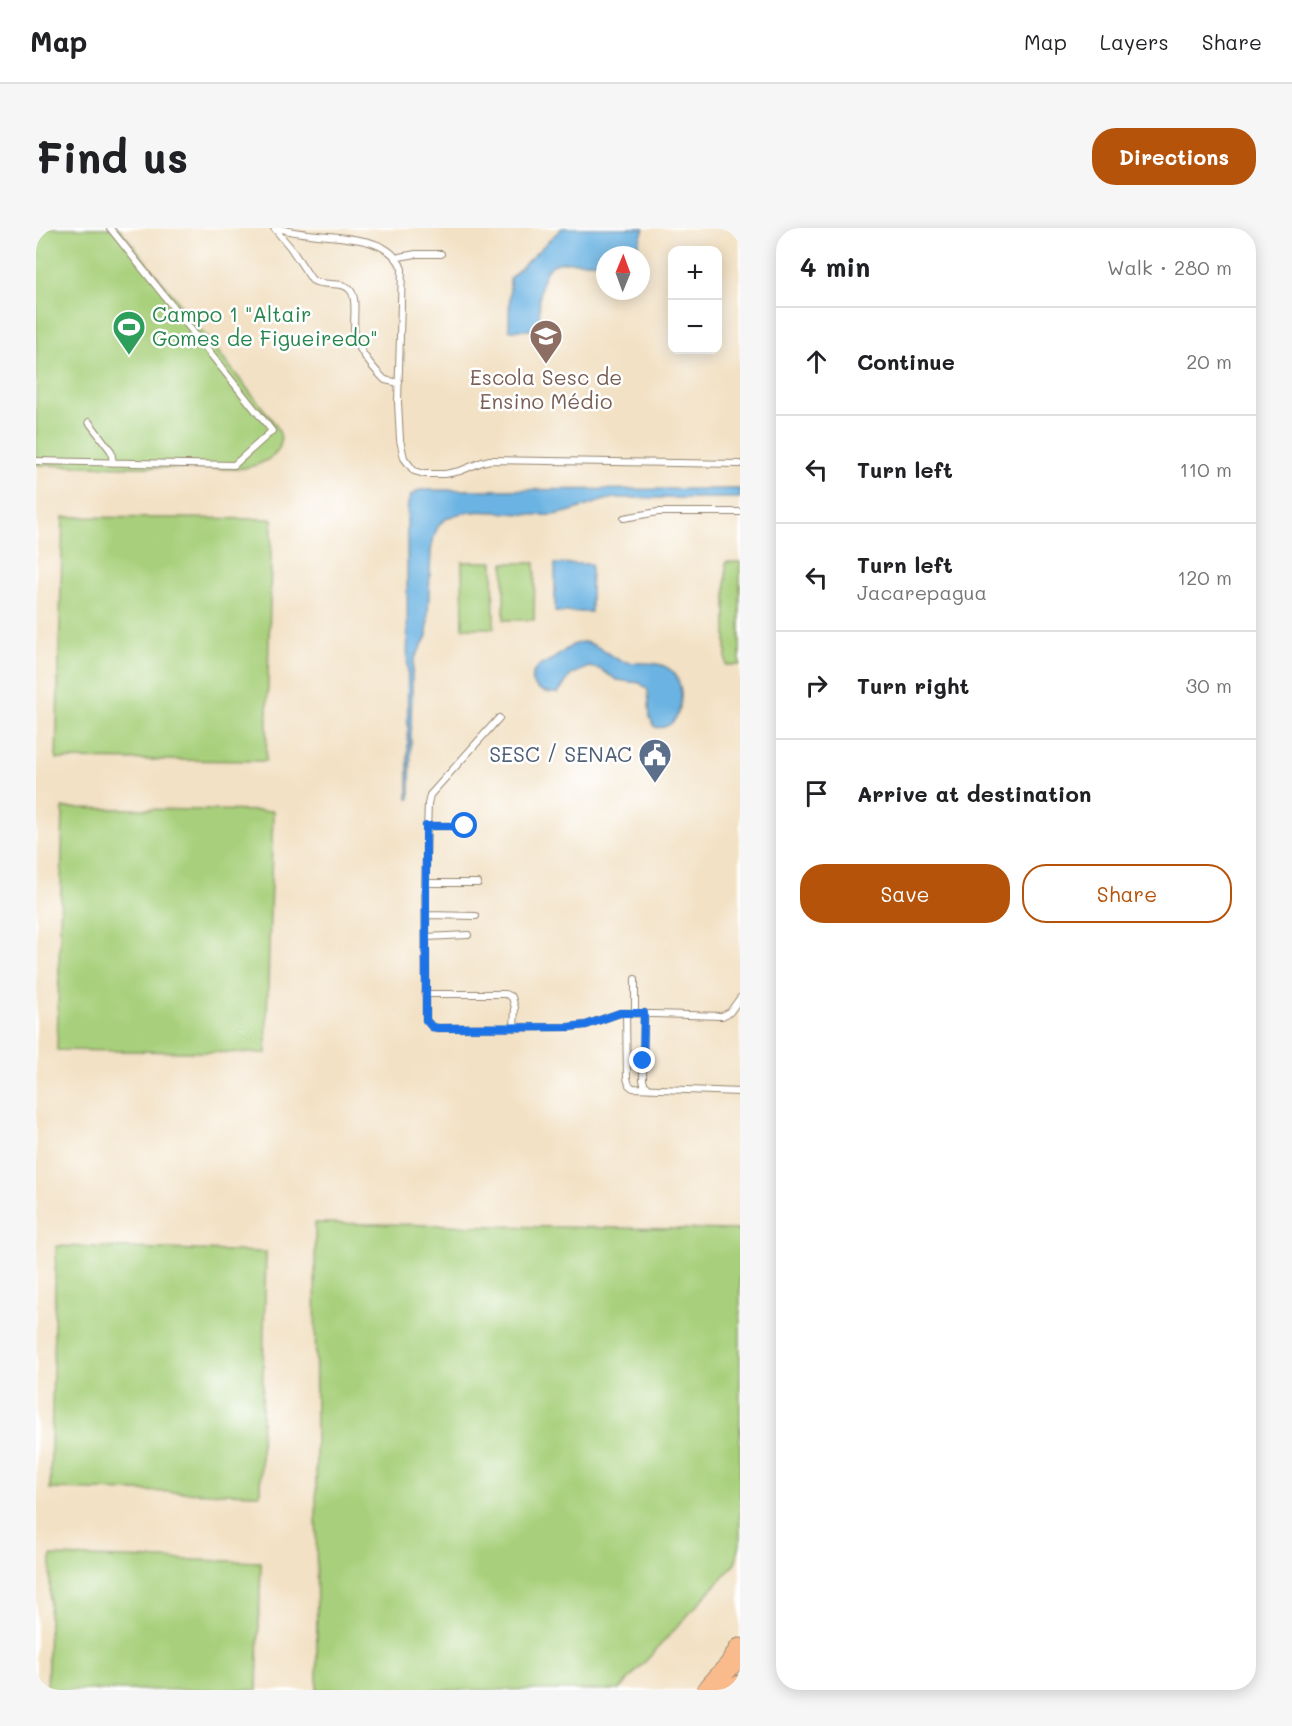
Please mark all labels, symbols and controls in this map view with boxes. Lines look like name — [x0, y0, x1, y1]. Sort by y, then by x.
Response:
text: Map — [30, 23, 87, 59]
text: Map — [1024, 28, 1067, 55]
text: Layers — [1100, 28, 1169, 55]
text: Share — [1202, 28, 1262, 55]
button: Directions — [1092, 128, 1256, 185]
text: Find us — [36, 129, 188, 184]
north arrow — [596, 246, 650, 300]
map controls — [668, 246, 722, 354]
button: + — [668, 246, 722, 300]
text: 4 min — [800, 250, 870, 284]
text: Walk · 280 m — [1107, 254, 1232, 280]
place label: Campo 1 "Altair Gomes de Figueiredo" — [152, 300, 378, 351]
button: − — [668, 300, 722, 354]
sports icon: Campo 1 "Altair Gomes de Figueiredo" — [111, 309, 147, 356]
school or university icon: Escola Sesc de Ensino Médio — [528, 318, 564, 365]
icon: ahead — [800, 345, 833, 378]
text: Continue — [857, 347, 955, 376]
text: 20 m — [1186, 348, 1232, 374]
place label: Escola Sesc de Ensino Médio — [470, 363, 622, 414]
icon: left — [800, 453, 833, 486]
text: Turn left — [857, 455, 953, 484]
text: 110 m — [1179, 456, 1232, 482]
text: Turn left — [857, 550, 953, 579]
icon: left — [800, 561, 833, 594]
text: 120 m — [1177, 564, 1232, 590]
text: Jacarepagua — [857, 579, 987, 605]
icon: right — [800, 669, 833, 702]
text: Turn right — [857, 671, 969, 700]
text: 30 m — [1186, 672, 1232, 698]
public building icon: SESC / SENAC — [637, 737, 673, 784]
place label: SESC / SENAC — [489, 740, 632, 767]
icon: arrive — [800, 777, 833, 810]
text: Arrive at destination — [857, 779, 1092, 808]
route start — [451, 812, 477, 838]
button: Save — [800, 864, 1010, 923]
button: Share — [1022, 864, 1232, 923]
route end — [629, 1047, 655, 1073]

